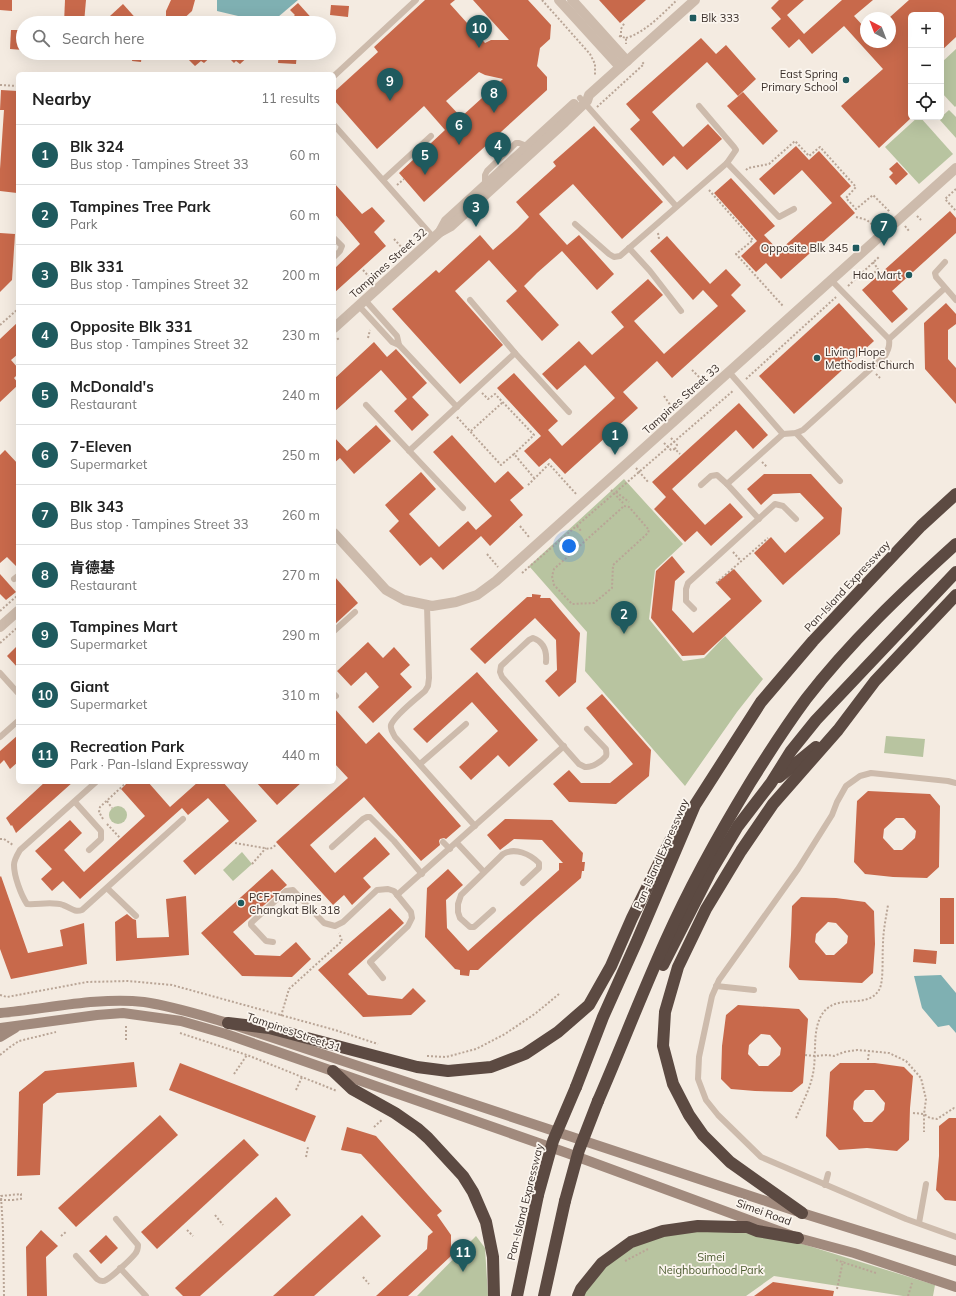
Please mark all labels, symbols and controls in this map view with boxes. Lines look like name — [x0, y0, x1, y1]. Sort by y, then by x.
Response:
place label: Blk 333 — [701, 11, 739, 25]
north arrow — [860, 12, 896, 48]
map controls — [908, 12, 944, 120]
button: + — [908, 12, 944, 48]
marker: Blk 333 — [688, 13, 698, 23]
pin: 10 — [466, 15, 492, 48]
search box — [16, 16, 336, 60]
icon: search — [30, 27, 52, 49]
text: Search here — [62, 29, 144, 48]
button: − — [908, 48, 944, 84]
place label: East Spring Primary School — [761, 67, 838, 94]
pin: 9 — [377, 68, 403, 101]
marker: East Spring Primary School — [841, 75, 851, 85]
pin: 8 — [481, 80, 507, 113]
button: locate — [908, 84, 944, 120]
text: Nearby — [32, 88, 91, 109]
text: 11 results — [261, 90, 320, 106]
pin: 6 — [446, 112, 472, 145]
pin: 4 — [485, 132, 511, 165]
text: Blk 324 — [70, 137, 124, 156]
pin: 5 — [412, 142, 438, 175]
text: 1 — [41, 147, 49, 163]
text: 60 m — [290, 147, 320, 163]
text: Bus stop · Tampines Street 33 — [70, 156, 249, 172]
pin: 3 — [463, 194, 489, 227]
text: Tampines Tree Park — [70, 197, 211, 216]
text: 2 — [41, 207, 49, 223]
text: 60 m — [290, 207, 320, 223]
pin: 7 — [871, 213, 897, 246]
text: Park — [70, 216, 97, 232]
street label: Tampines Street 32 — [347, 225, 430, 301]
place label: Opposite Blk 345 — [761, 241, 848, 255]
marker: Opposite Blk 345 — [851, 243, 861, 253]
text: Blk 331 — [70, 257, 124, 276]
text: 3 — [41, 267, 49, 283]
text: 200 m — [282, 267, 320, 283]
place label: Hao Mart — [853, 268, 901, 282]
marker: Hao Mart — [904, 270, 914, 280]
text: Bus stop · Tampines Street 32 — [70, 276, 249, 292]
text: Opposite Blk 331 — [70, 317, 192, 336]
text: 4 — [41, 327, 49, 343]
text: 230 m — [282, 327, 320, 343]
text: Bus stop · Tampines Street 32 — [70, 336, 249, 352]
place label: Living Hope Methodist Church — [825, 345, 914, 372]
marker: Living Hope Methodist Church — [812, 353, 822, 363]
street label: Tampines Street 33 — [640, 361, 722, 437]
text: McDonald's — [70, 377, 154, 396]
text: 5 — [41, 387, 49, 403]
text: 240 m — [282, 387, 320, 403]
text: Restaurant — [70, 396, 137, 412]
pin: 1 — [602, 422, 628, 455]
text: 7-Eleven — [70, 437, 132, 456]
text: 6 — [41, 447, 49, 463]
text: 250 m — [282, 447, 320, 463]
text: Supermarket — [70, 456, 147, 472]
text: Blk 343 — [70, 497, 124, 516]
text: 7 — [41, 507, 49, 523]
text: 260 m — [282, 507, 320, 523]
text: Bus stop · Tampines Street 33 — [70, 516, 249, 532]
your location — [559, 536, 579, 556]
street label: Pan-Island Expressway — [801, 537, 893, 635]
text: 肯德基 — [70, 558, 115, 577]
text: 8 — [41, 567, 49, 583]
text: 270 m — [282, 567, 320, 583]
text: Restaurant — [70, 577, 137, 593]
pin: 2 — [611, 601, 637, 634]
text: Tampines Mart — [70, 617, 177, 636]
text: 9 — [41, 627, 49, 643]
text: 290 m — [282, 627, 320, 643]
text: Supermarket — [70, 636, 147, 652]
text: Giant — [70, 677, 109, 696]
text: 10 — [37, 687, 53, 703]
text: 310 m — [282, 687, 320, 703]
text: Supermarket — [70, 696, 147, 712]
text: Recreation Park — [70, 737, 184, 756]
text: 11 — [37, 747, 53, 763]
text: 440 m — [282, 747, 320, 763]
text: Park · Pan-Island Expressway — [70, 756, 248, 772]
street label: Pan-Island Expressway — [630, 796, 692, 911]
place label: PCF Tampines Changkat Blk 318 — [249, 890, 340, 917]
marker: PCF Tampines Changkat Blk 318 — [236, 898, 246, 908]
street label: Tampines Street 31 — [245, 1009, 343, 1055]
street label: Pan-Island Expressway — [504, 1142, 546, 1262]
street label: Simei Road — [735, 1196, 793, 1228]
pin: 11 — [450, 1239, 476, 1272]
park label: Simei Neighbourhood Park — [659, 1250, 764, 1277]

